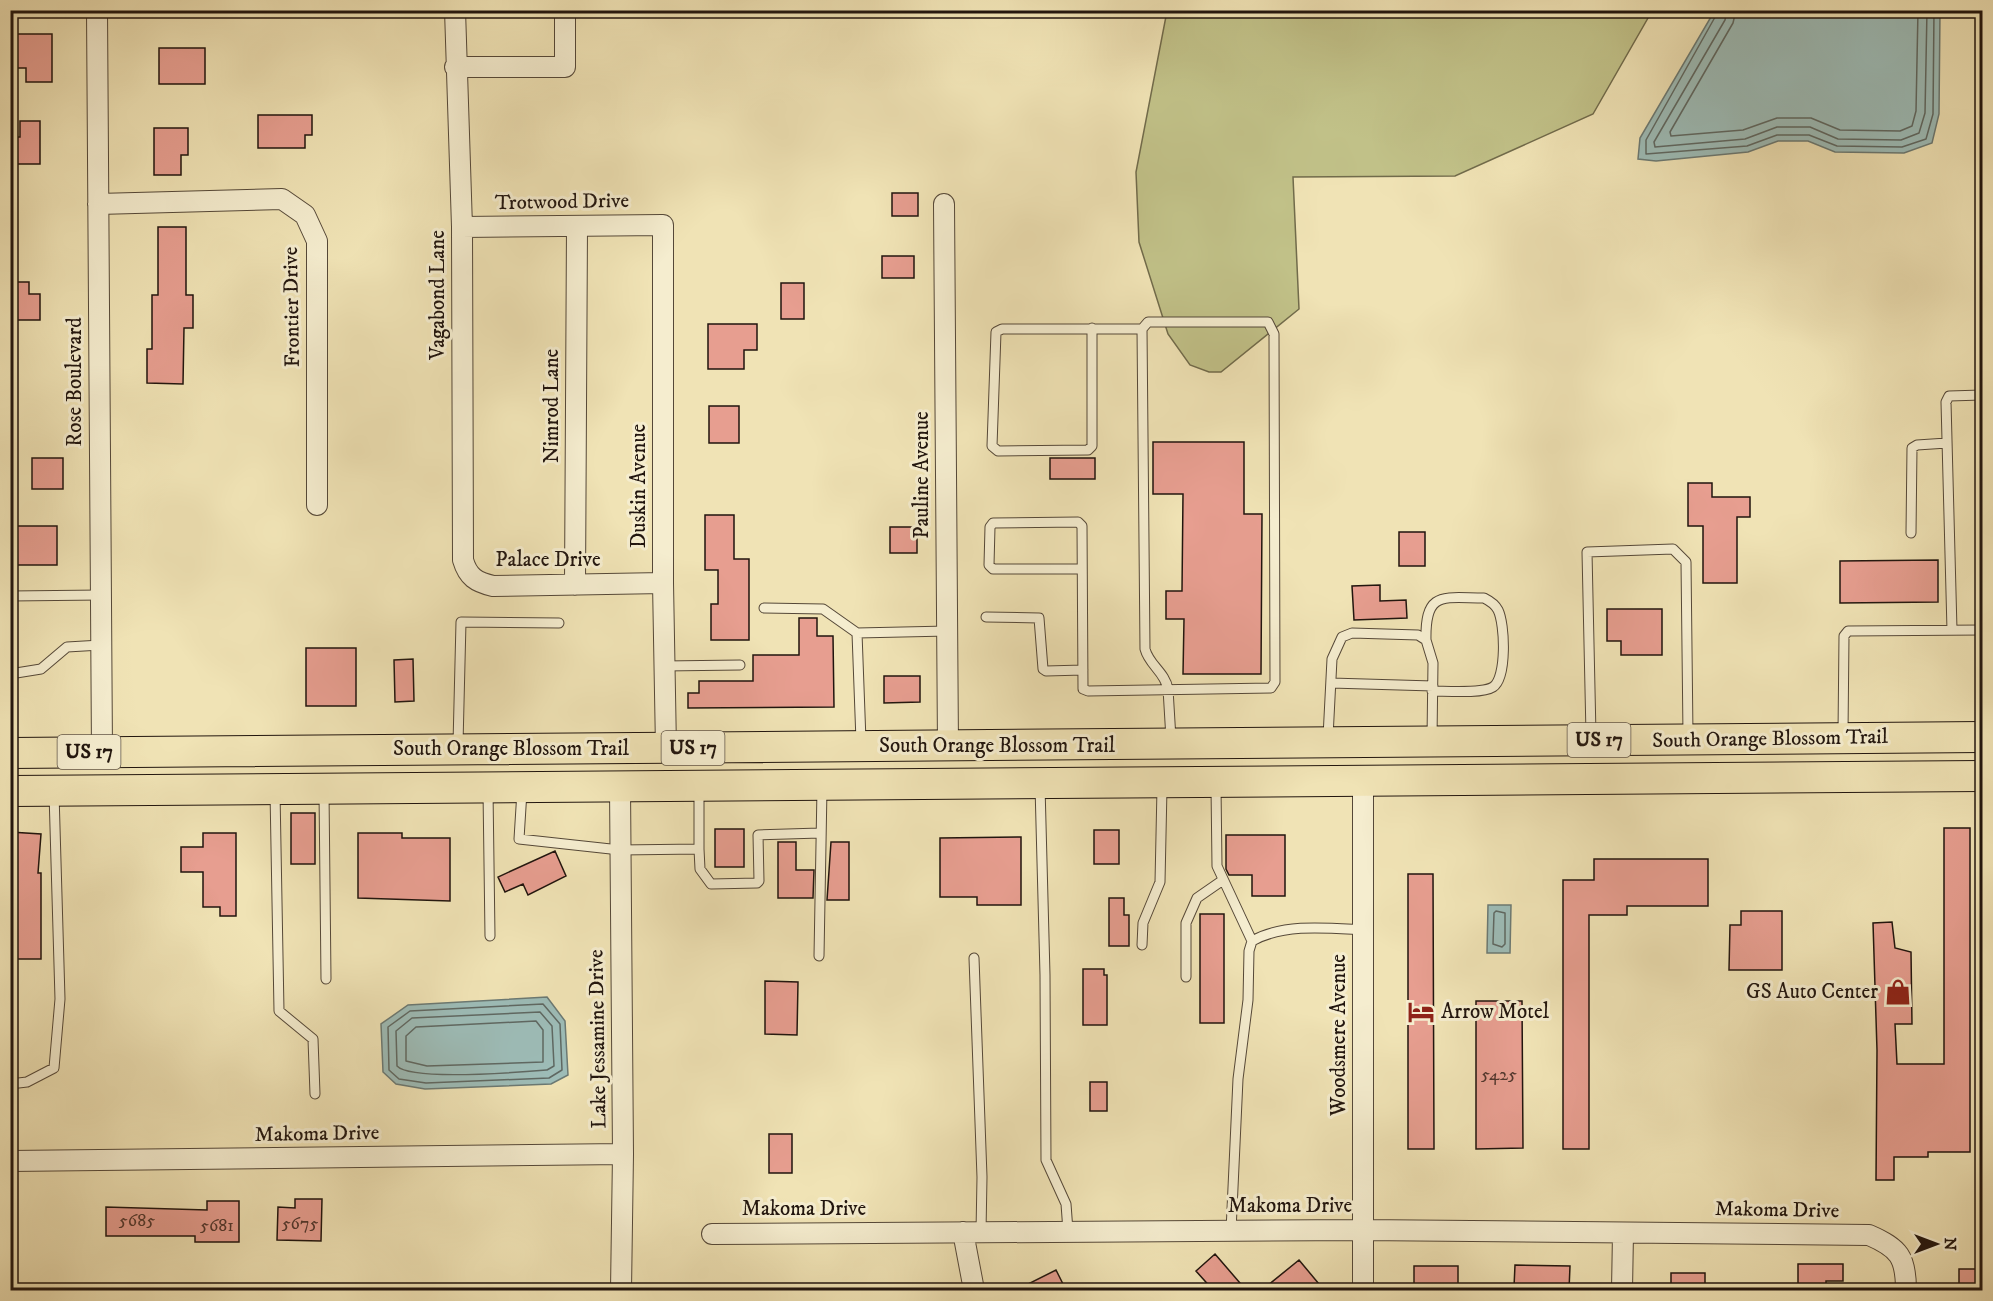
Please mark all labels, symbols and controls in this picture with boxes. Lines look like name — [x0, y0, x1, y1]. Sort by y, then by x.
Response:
street label: Trotwood Drive — [495, 188, 630, 216]
street label: Vagabond Lane — [425, 230, 451, 361]
street label: Frontier Drive — [278, 246, 306, 368]
street label: Rose Boulevard — [62, 317, 88, 447]
street label: Nimrod Lane — [539, 348, 565, 463]
street label: Pauline Avenue — [909, 411, 935, 539]
street label: Duskin Avenue — [626, 423, 652, 548]
street label: Palace Drive — [495, 547, 601, 573]
road number: US 17 — [1568, 723, 1630, 757]
street label: South Orange Blossom Trail — [1652, 724, 1889, 754]
road number: US 17 — [662, 731, 724, 765]
street label: South Orange Blossom Trail — [879, 733, 1116, 759]
road number: US 17 — [58, 735, 121, 769]
street label: South Orange Blossom Trail — [393, 736, 630, 762]
street label: Lake Jessamine Drive — [583, 949, 613, 1129]
street label: Woodsmere Avenue — [1326, 954, 1352, 1117]
shop icon: GS Auto Center — [1883, 977, 1913, 1007]
place label: GS Auto Center — [1746, 979, 1878, 1005]
hotel icon: Arrow Motel — [1406, 997, 1436, 1027]
place label: Arrow Motel — [1441, 999, 1550, 1025]
house number: 5425 — [1481, 1064, 1517, 1086]
street label: Makoma Drive — [255, 1120, 380, 1148]
street label: Makoma Drive — [1228, 1193, 1353, 1219]
street label: Makoma Drive — [742, 1196, 867, 1222]
street label: Makoma Drive — [1715, 1196, 1840, 1224]
house number: 5685 — [119, 1210, 155, 1232]
house number: 5675 — [282, 1213, 318, 1235]
north arrow — [1906, 1214, 1966, 1274]
house number: 5681 — [200, 1215, 234, 1237]
text: N — [1940, 1237, 1960, 1251]

